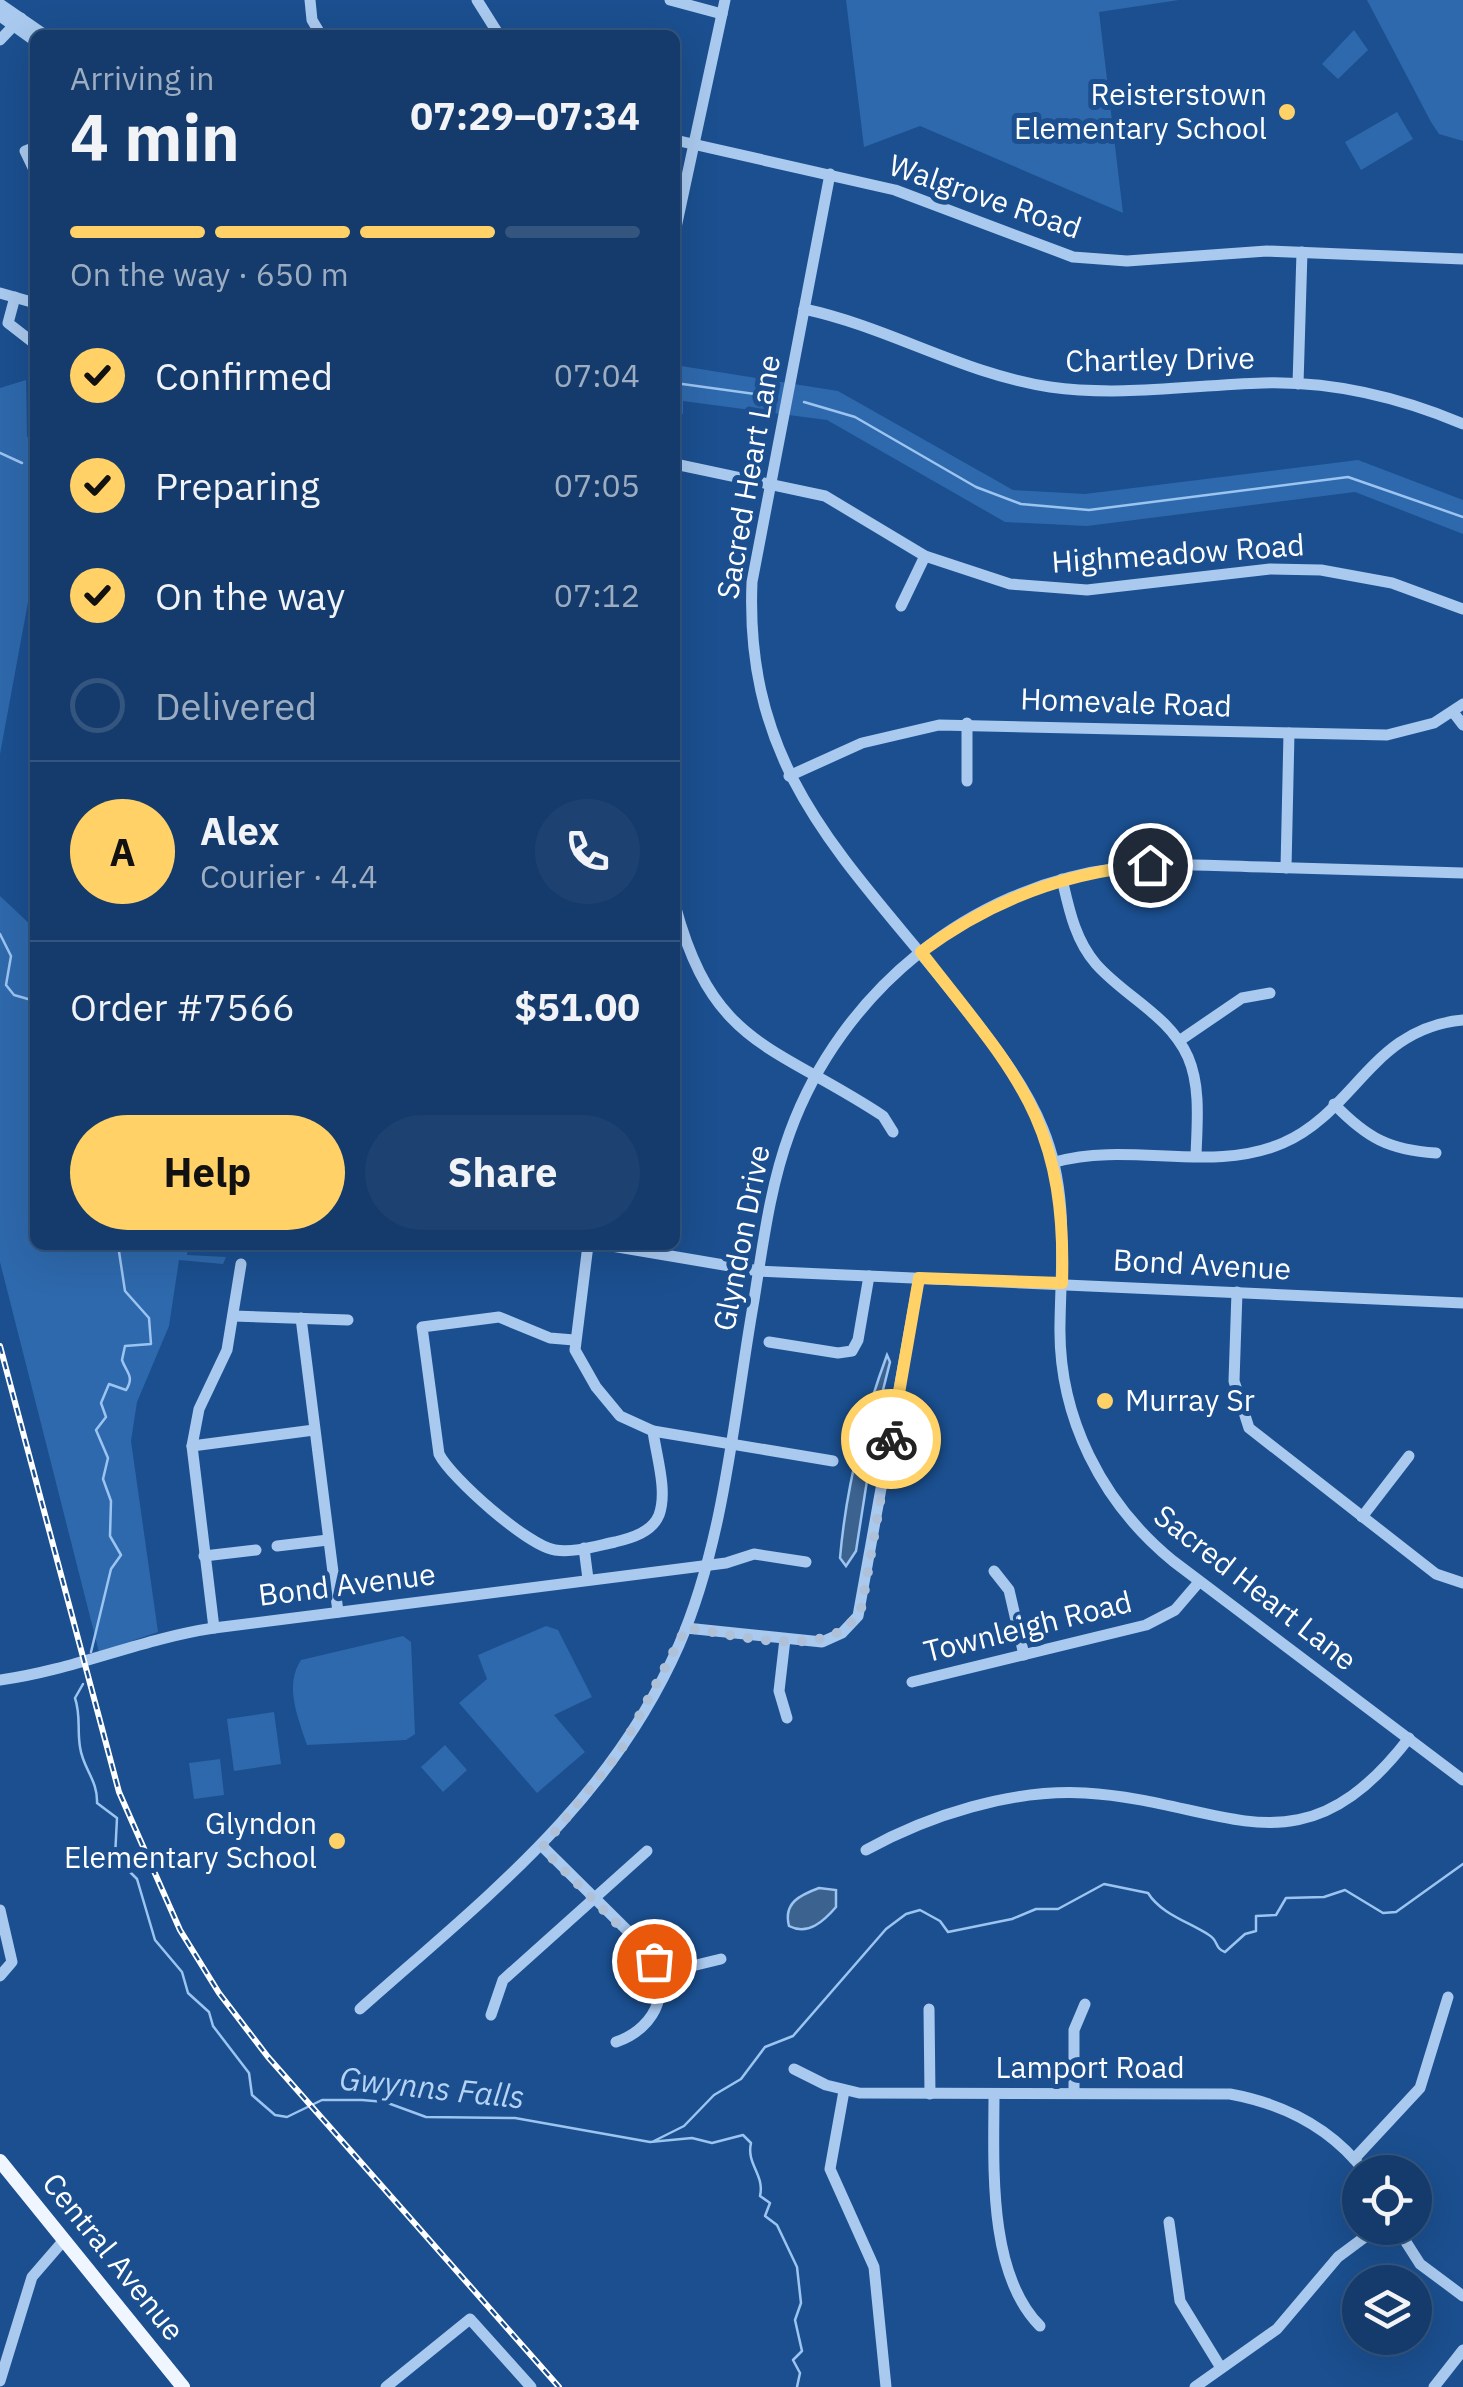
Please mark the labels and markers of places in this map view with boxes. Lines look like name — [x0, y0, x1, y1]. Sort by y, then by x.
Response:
place label: Reisterstown Elementary School — [1014, 74, 1267, 147]
marker: Reisterstown Elementary School — [1276, 101, 1298, 123]
pin — [1108, 823, 1193, 908]
place label: Murray Sr — [1125, 1380, 1255, 1419]
marker: Murray Sr — [1094, 1390, 1116, 1412]
place label: Glyndon Elementary School — [64, 1803, 317, 1876]
marker: Glyndon Elementary School — [326, 1830, 348, 1852]
pin — [612, 1919, 697, 2004]

